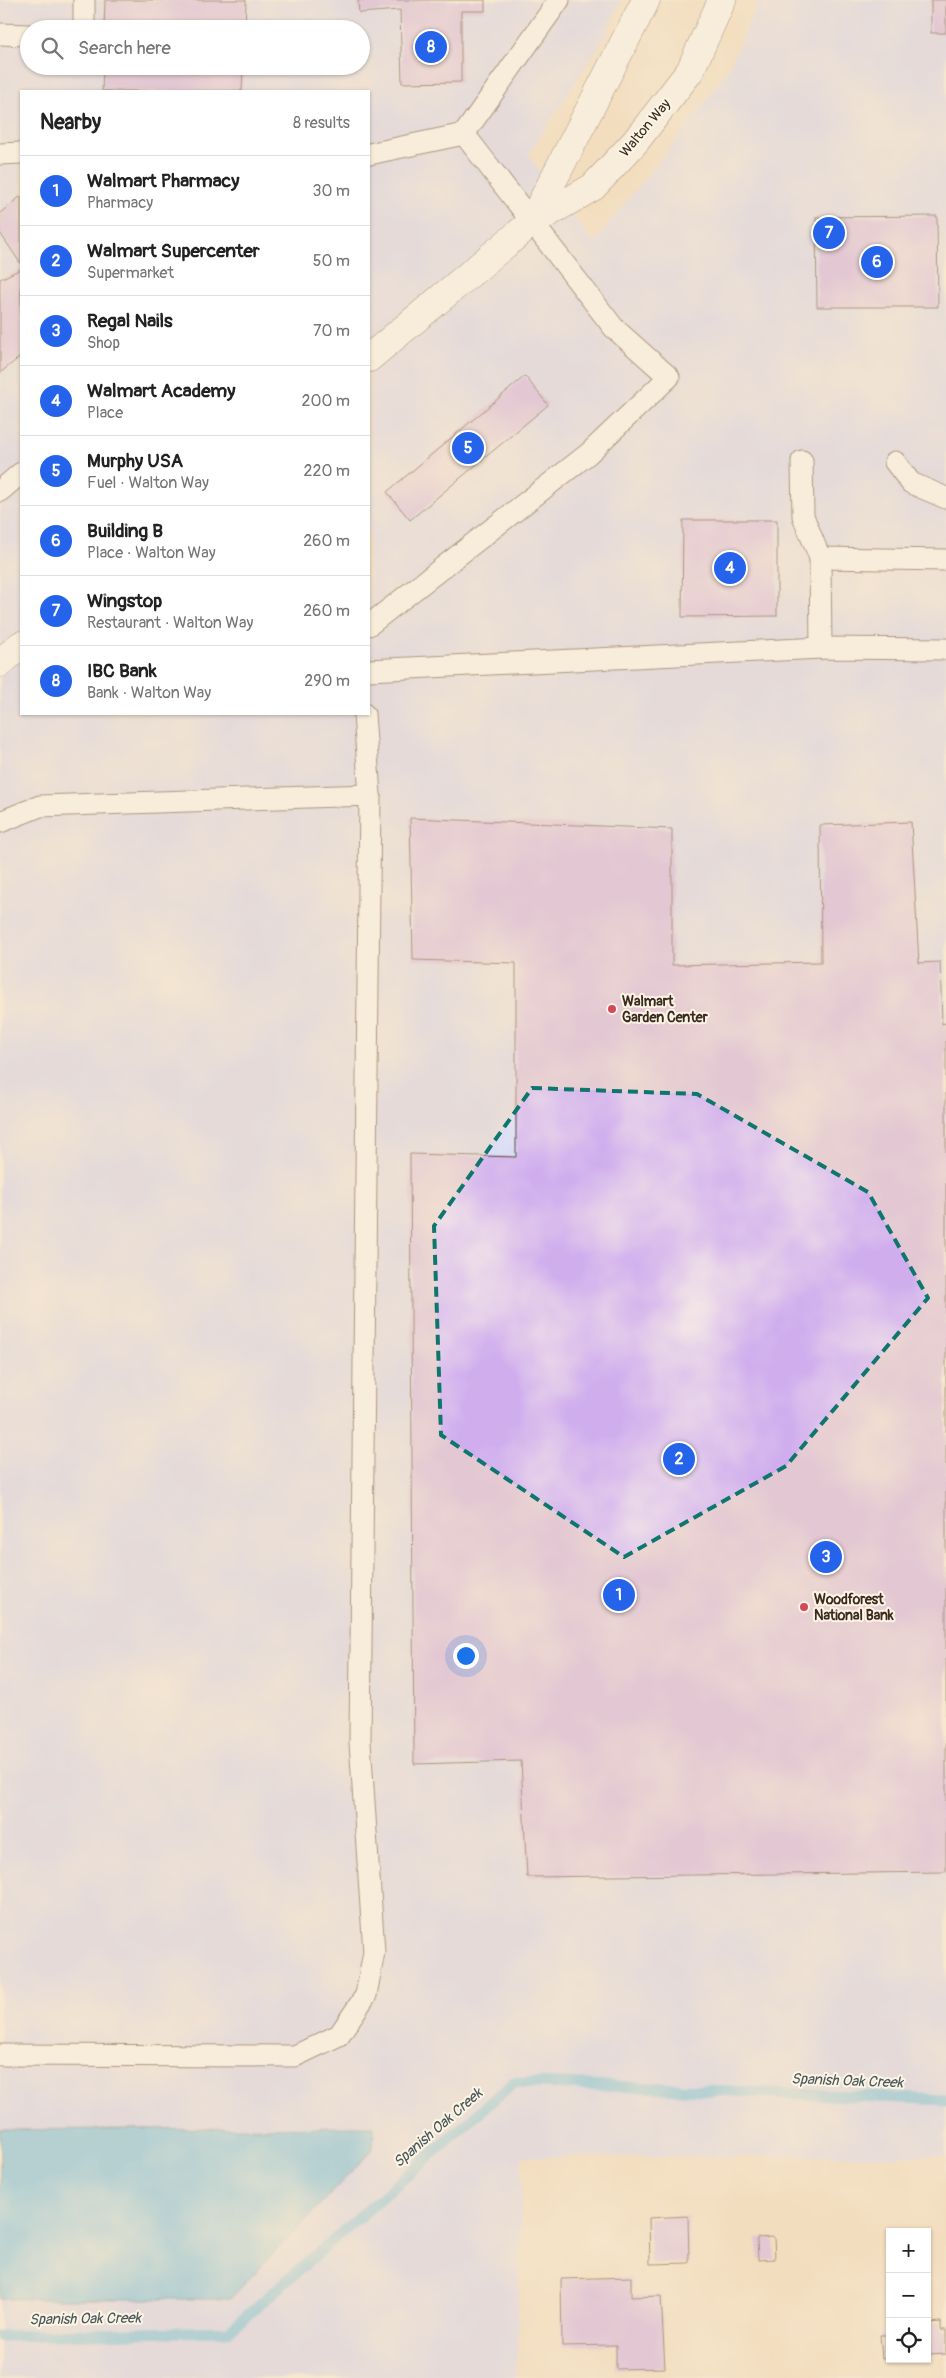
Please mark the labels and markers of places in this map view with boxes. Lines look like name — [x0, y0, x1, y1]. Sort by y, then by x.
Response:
pin: 8 — [415, 28, 447, 66]
pin: 7 — [813, 214, 845, 252]
pin: 6 — [861, 243, 893, 281]
pin: 5 — [452, 429, 484, 467]
pin: 4 — [714, 549, 746, 587]
place label: Walmart Garden Center — [622, 993, 709, 1026]
marker: Walmart Garden Center — [606, 1003, 618, 1015]
pin: 2 — [663, 1440, 695, 1478]
pin: 3 — [810, 1538, 842, 1576]
pin: 1 — [603, 1576, 635, 1614]
place label: Woodforest National Bank — [814, 1591, 894, 1624]
marker: Woodforest National Bank — [798, 1601, 810, 1613]

